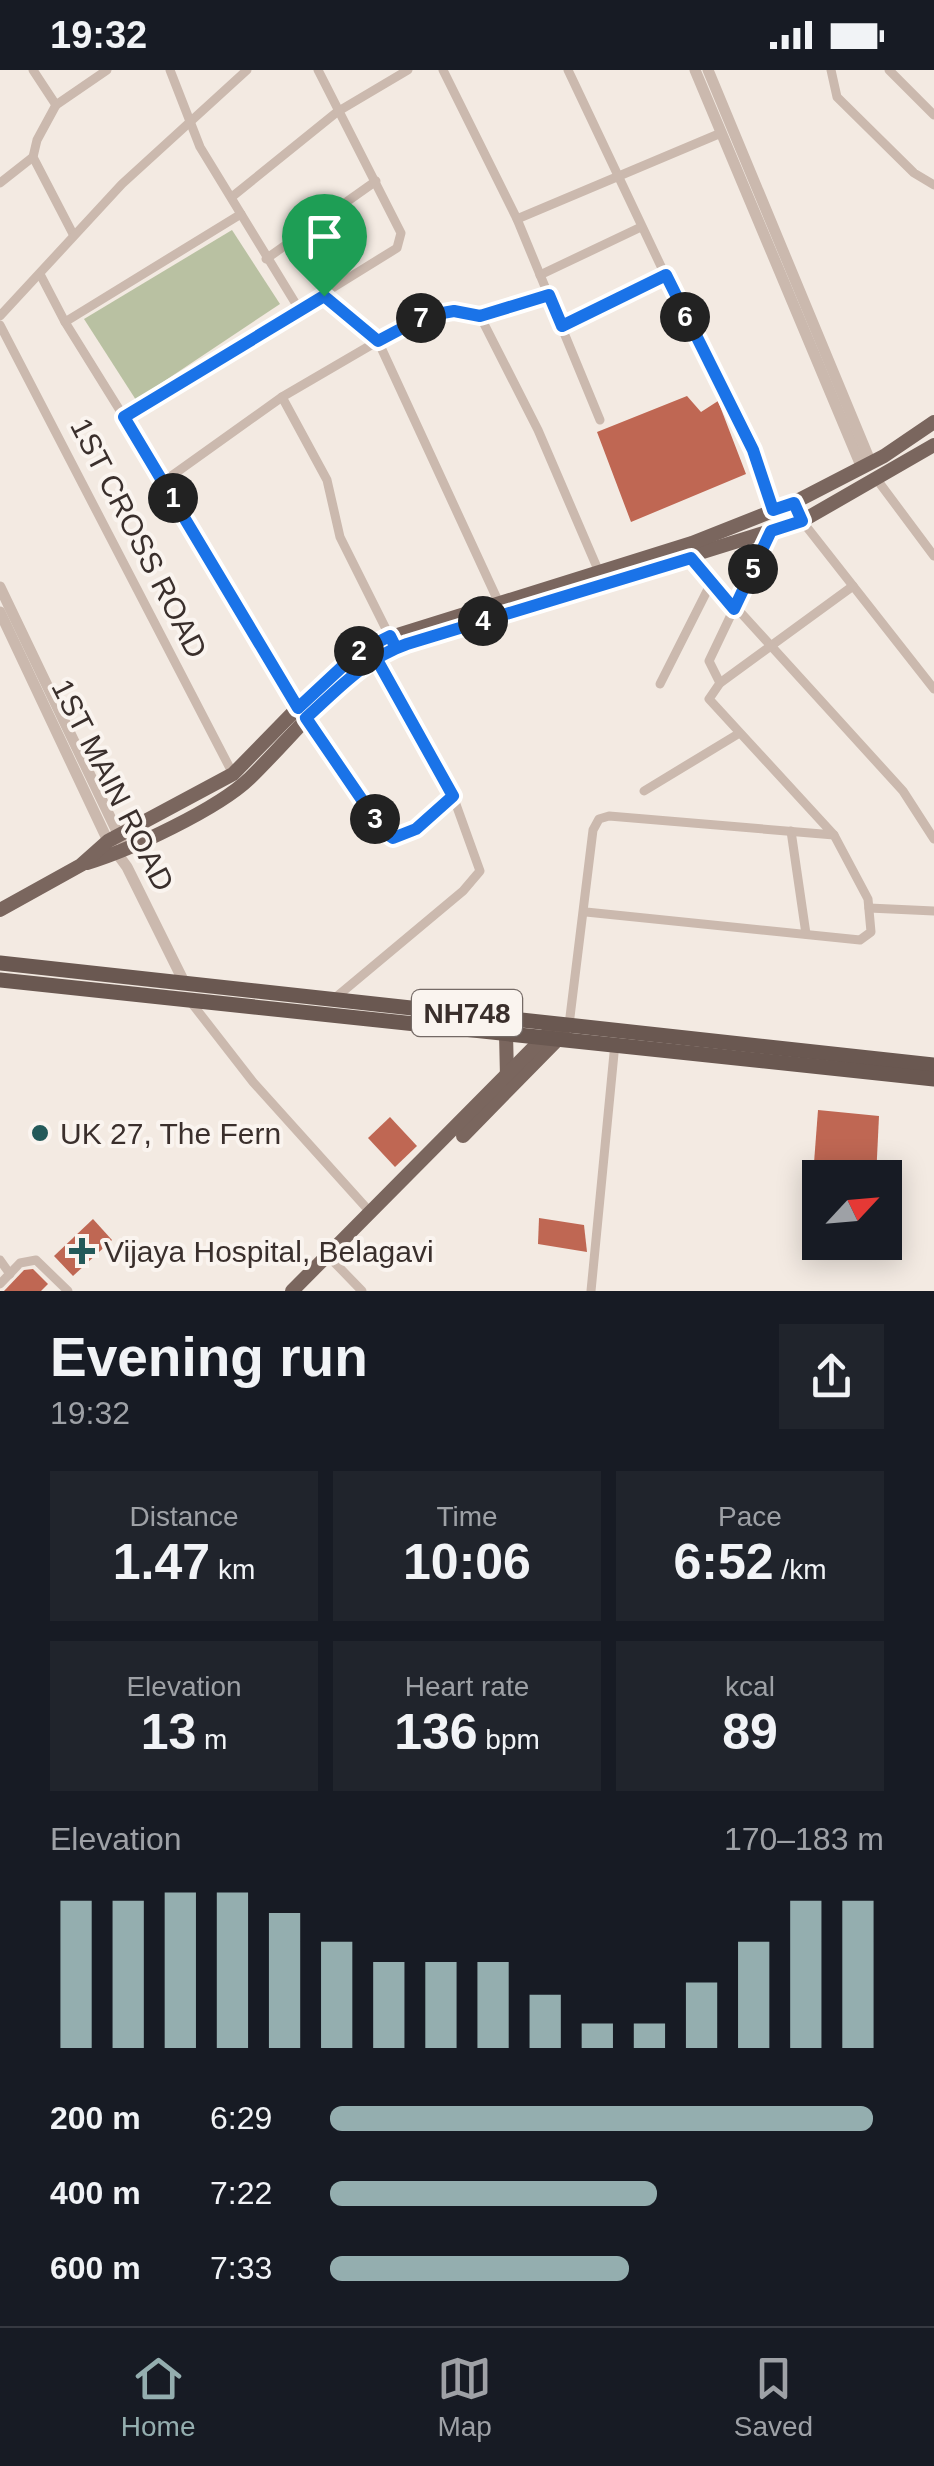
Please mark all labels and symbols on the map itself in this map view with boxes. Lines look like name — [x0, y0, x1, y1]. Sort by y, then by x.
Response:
pin — [282, 194, 367, 297]
pin: 6 — [660, 292, 710, 342]
pin: 7 — [396, 293, 446, 343]
street label: 1ST CROSS ROAD — [63, 412, 215, 664]
pin: 1 — [148, 473, 198, 523]
pin: 5 — [728, 544, 778, 594]
pin: 4 — [458, 596, 508, 646]
pin: 2 — [334, 626, 384, 676]
street label: 1ST MAIN ROAD — [45, 674, 181, 896]
pin: 3 — [350, 794, 400, 844]
road number: NH748 — [412, 990, 522, 1036]
place label: UK 27, The Fern — [60, 1117, 281, 1150]
marker: UK 27, The Fern — [29, 1122, 51, 1144]
north arrow — [802, 1160, 902, 1260]
place label: Vijaya Hospital, Belagavi — [104, 1235, 434, 1268]
marker: Vijaya Hospital, Belagavi — [69, 1238, 95, 1264]

